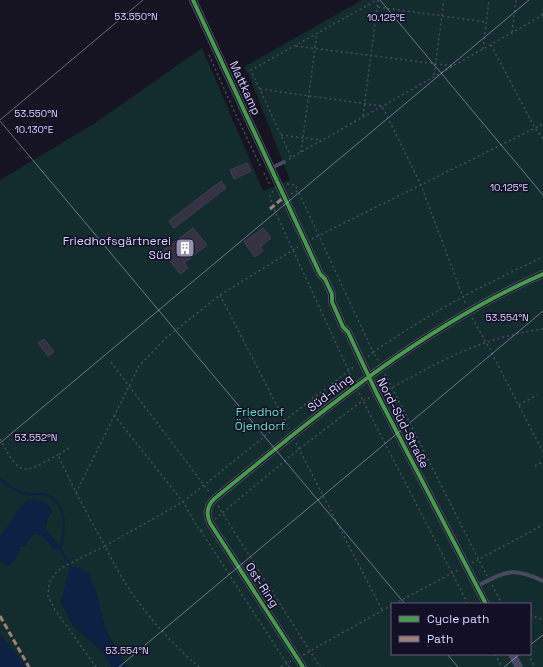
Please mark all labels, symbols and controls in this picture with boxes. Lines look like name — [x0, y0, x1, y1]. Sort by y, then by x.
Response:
text: 53.550°N — [114, 10, 158, 23]
text: 10.125°E — [367, 11, 405, 24]
street label: Mattkamp — [226, 58, 265, 118]
text: 53.550°N — [14, 107, 58, 120]
text: 10.130°E — [15, 123, 54, 136]
text: 10.125°E — [490, 181, 528, 194]
place label: Friedhofsgärtnerei Süd — [63, 233, 171, 263]
building icon: Friedhofsgärtnerei Süd — [174, 237, 196, 259]
text: 53.554°N — [485, 311, 529, 324]
street label: Süd-Ring — [304, 370, 356, 416]
street label: Nord-Süd-Straße — [373, 375, 433, 471]
park label: Friedhof Öjendorf — [235, 404, 285, 434]
text: 53.552°N — [15, 431, 57, 444]
street label: Ost-Ring — [242, 559, 282, 611]
legend — [391, 603, 531, 655]
text: Cycle path — [427, 611, 489, 627]
text: Path — [427, 631, 453, 647]
text: 53.554°N — [105, 644, 149, 657]

